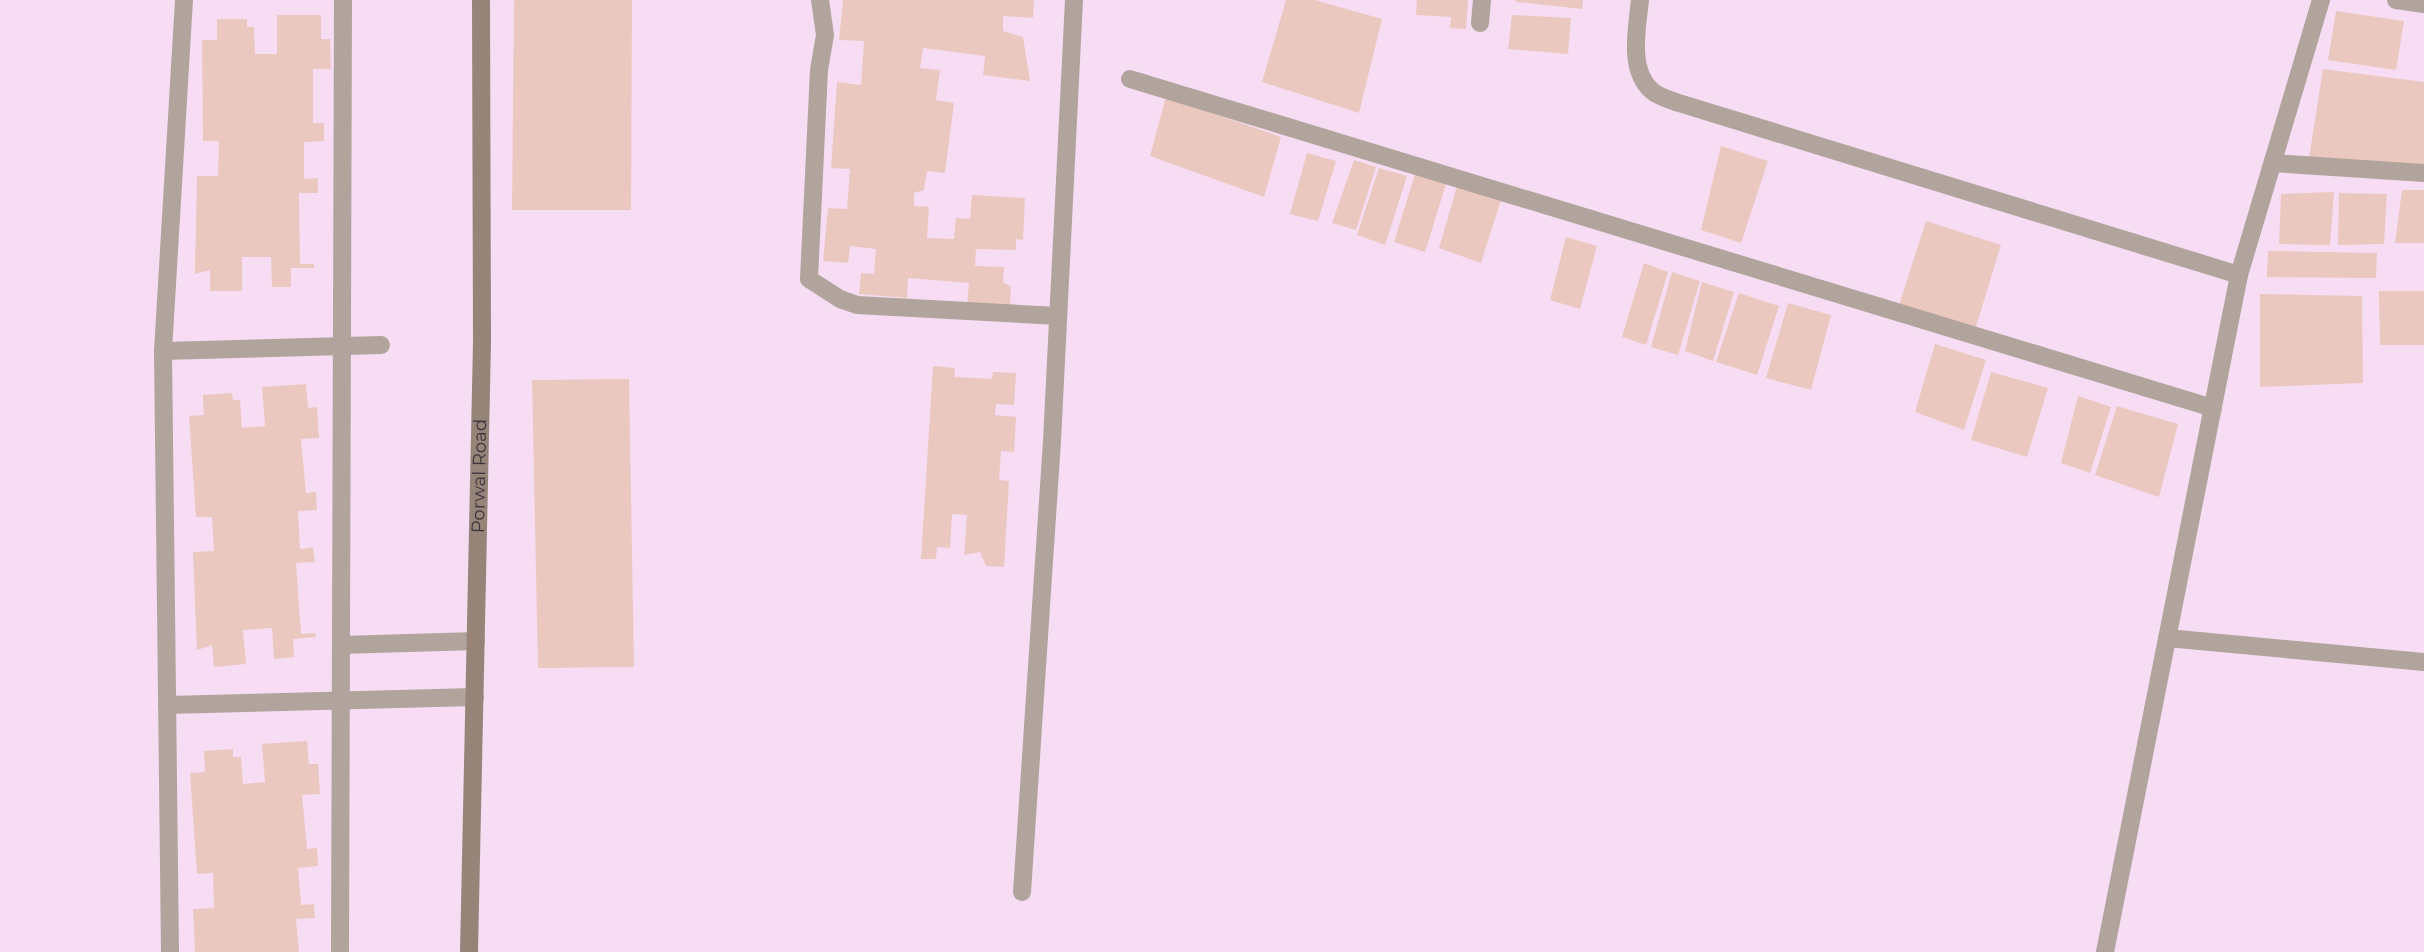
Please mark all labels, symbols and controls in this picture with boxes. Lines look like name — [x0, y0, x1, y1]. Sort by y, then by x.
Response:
street label: Porwal Road — [467, 419, 491, 533]

